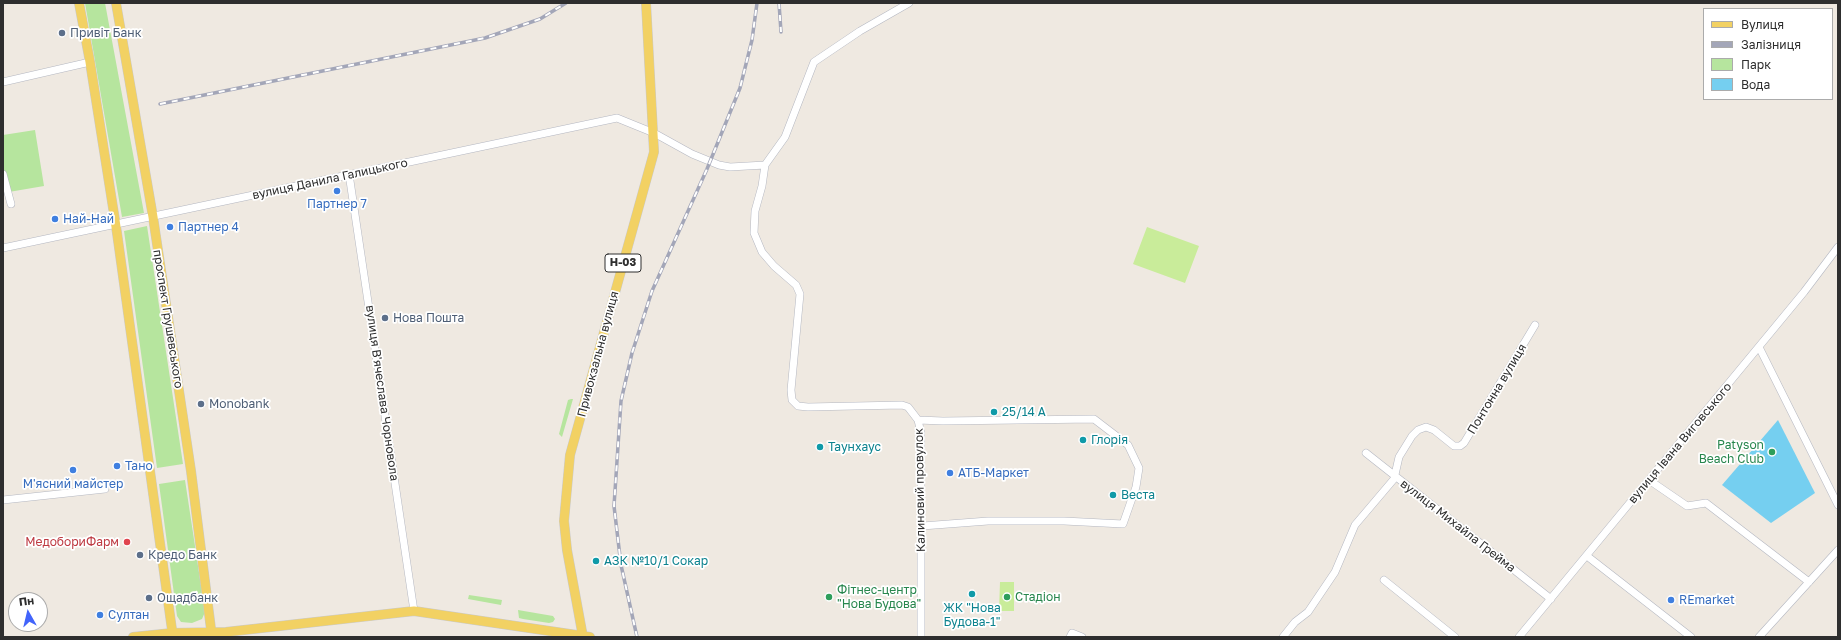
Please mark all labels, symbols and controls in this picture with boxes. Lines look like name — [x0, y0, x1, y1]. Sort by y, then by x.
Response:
legend — [1703, 8, 1833, 100]
text: Вулиця — [1741, 17, 1784, 32]
place label: Привіт Банк — [70, 26, 142, 40]
marker: Привіт Банк — [57, 28, 67, 38]
text: Залізниця — [1741, 37, 1801, 52]
text: Парк — [1741, 57, 1771, 72]
text: Вода — [1741, 77, 1770, 92]
street label: вулиця Данила Галицького — [251, 155, 409, 203]
marker: Партнер 7 — [332, 186, 342, 196]
place label: Партнер 7 — [307, 197, 367, 211]
place label: Най-Най — [63, 212, 114, 226]
marker: Най-Най — [50, 214, 60, 224]
place label: Партнер 4 — [178, 220, 239, 234]
marker: Партнер 4 — [165, 222, 175, 232]
street label: проспект Грушевського — [150, 249, 186, 389]
road number: Н-03 — [605, 254, 641, 272]
street label: Привокзальна вулиця — [574, 289, 622, 419]
street label: вулиця В'ячеслава Чорновола — [363, 304, 401, 482]
place label: Нова Пошта — [393, 311, 464, 325]
marker: Нова Пошта — [380, 313, 390, 323]
street label: Понтонна вулиця — [1464, 341, 1530, 437]
street label: вулиця Івана Виговського — [1625, 380, 1735, 506]
place label: Monobank — [209, 397, 269, 411]
marker: Monobank — [196, 399, 206, 409]
place label: 25/14 А — [1002, 405, 1046, 419]
marker: 25/14 А — [989, 407, 999, 417]
street label: Калиновий провулок — [912, 428, 928, 552]
place label: Глорія — [1091, 433, 1128, 447]
marker: Глорія — [1078, 435, 1088, 445]
place label: Patyson Beach Club — [1699, 438, 1764, 466]
place label: Таунхаус — [828, 440, 881, 454]
marker: Таунхаус — [815, 442, 825, 452]
marker: Patyson Beach Club — [1767, 447, 1777, 457]
place label: Тано — [125, 459, 153, 473]
marker: Тано — [112, 461, 122, 471]
marker: М'ясний майстер — [68, 465, 78, 475]
place label: АТБ-Маркет — [958, 466, 1029, 480]
marker: АТБ-Маркет — [945, 468, 955, 478]
place label: М'ясний майстер — [23, 477, 123, 491]
street label: вулиця Михайла Грейма — [1398, 477, 1518, 575]
place label: Веста — [1121, 488, 1155, 502]
marker: Веста — [1108, 490, 1118, 500]
place label: МедобориФарм — [25, 535, 119, 549]
marker: МедобориФарм — [122, 537, 132, 547]
place label: Кредо Банк — [148, 548, 217, 562]
marker: Кредо Банк — [135, 550, 145, 560]
place label: АЗК №10/1 Сокар — [604, 554, 708, 568]
marker: АЗК №10/1 Сокар — [591, 556, 601, 566]
place label: Фітнес-центр "Нова Будова" — [837, 583, 921, 611]
marker: ЖК "Нова Будова-1" — [967, 589, 977, 599]
place label: Стадіон — [1015, 590, 1061, 604]
place label: Ощадбанк — [157, 591, 218, 605]
north arrow — [8, 592, 48, 632]
marker: Фітнес-центр "Нова Будова" — [824, 592, 834, 602]
marker: Стадіон — [1002, 592, 1012, 602]
text: Пн — [18, 593, 35, 608]
marker: Ощадбанк — [144, 593, 154, 603]
place label: REmarket — [1679, 593, 1735, 607]
marker: REmarket — [1666, 595, 1676, 605]
place label: ЖК "Нова Будова-1" — [943, 601, 1001, 629]
place label: Султан — [108, 608, 149, 622]
marker: Султан — [95, 610, 105, 620]

